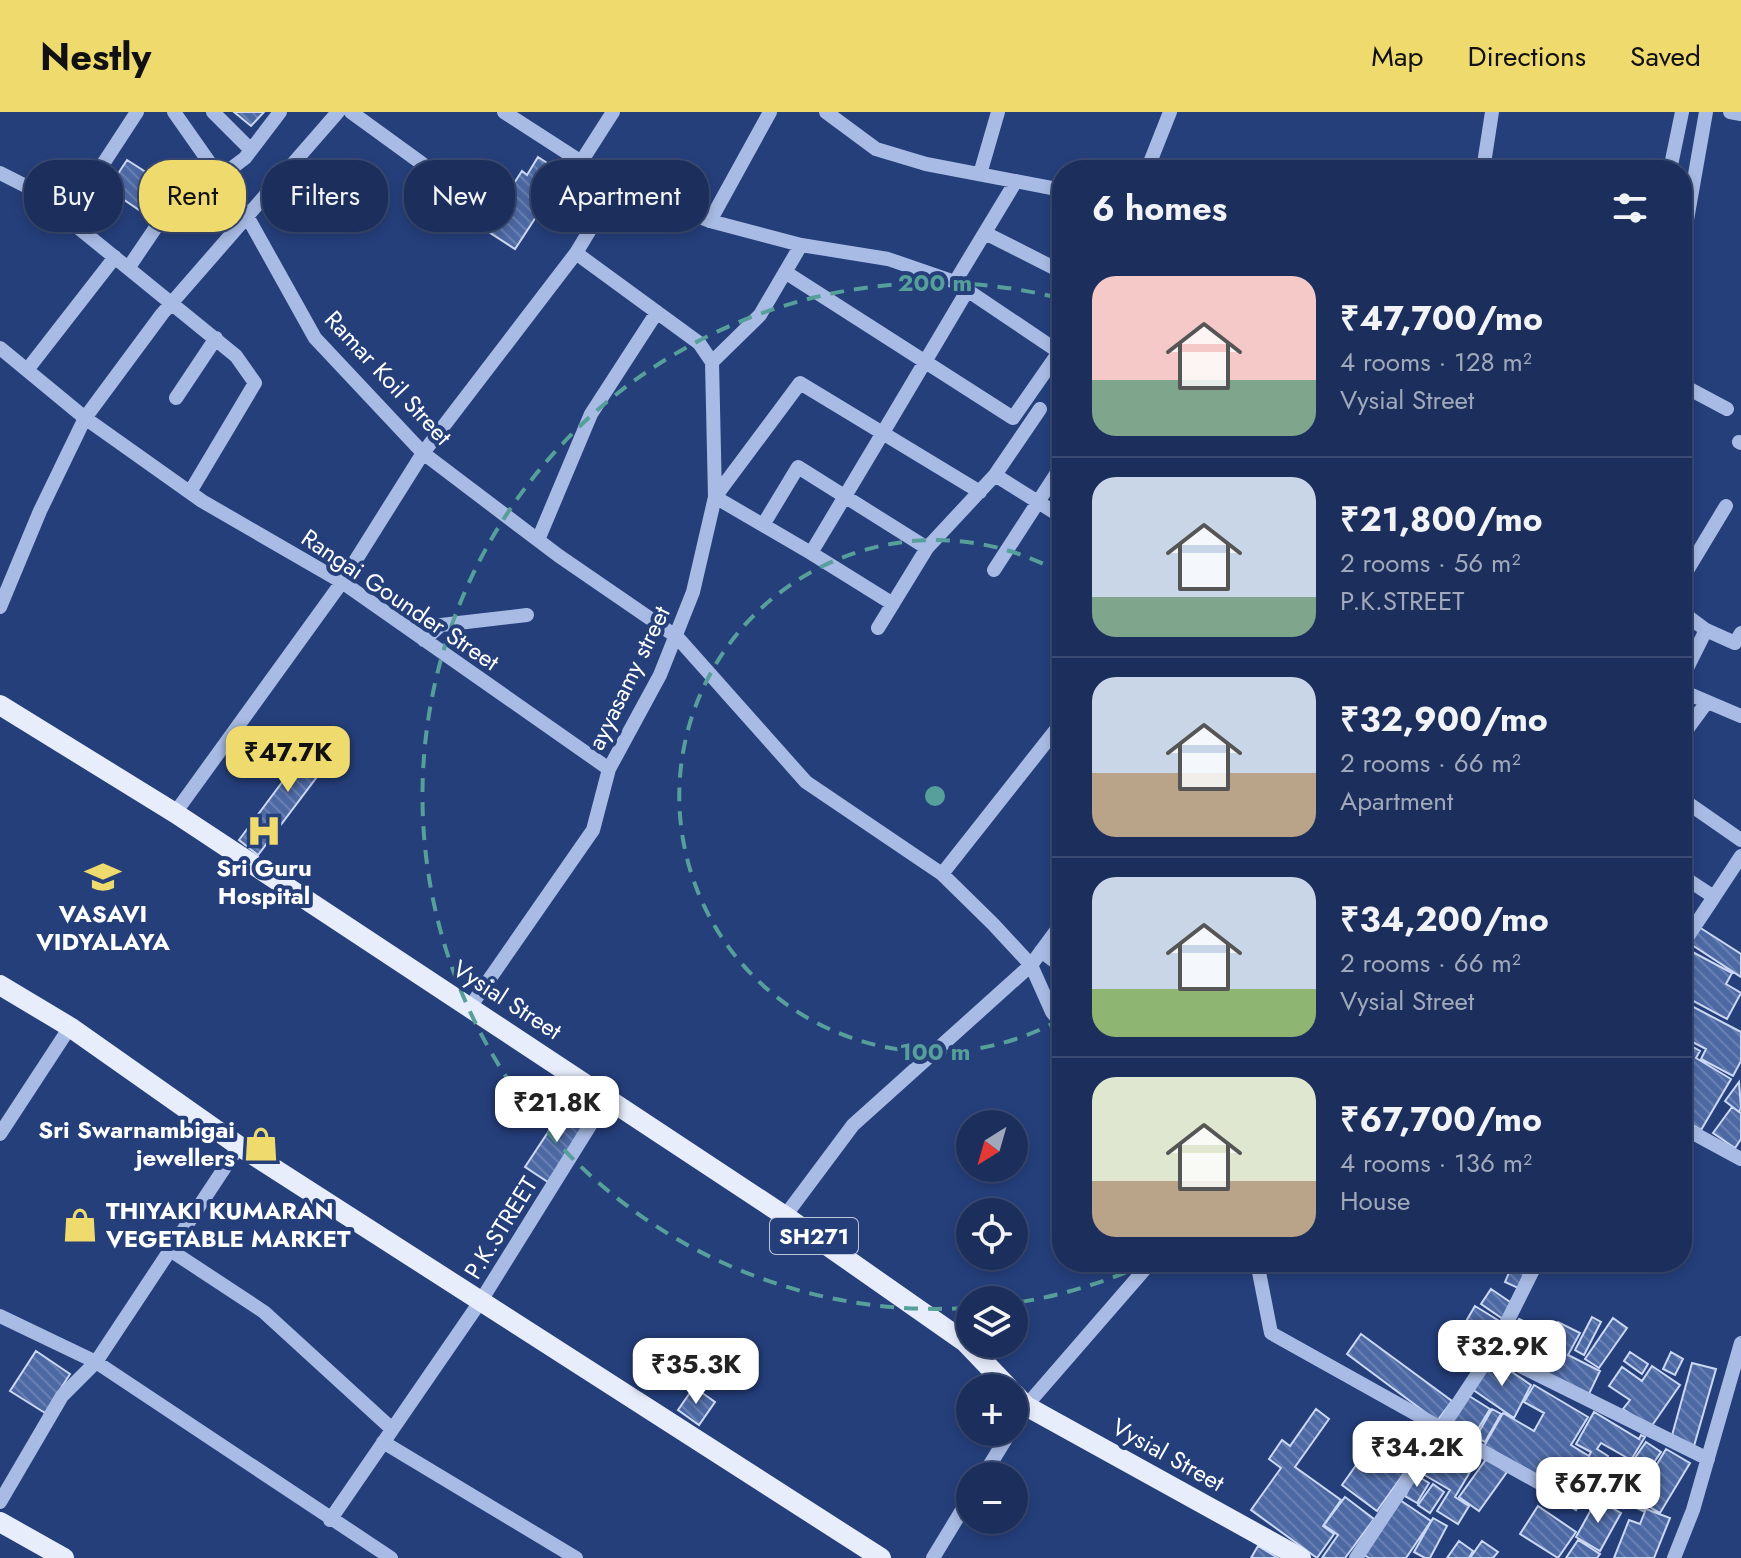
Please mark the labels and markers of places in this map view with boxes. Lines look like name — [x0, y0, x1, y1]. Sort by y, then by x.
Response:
pin: ₹47.7K — [223, 726, 353, 794]
centre of rings — [921, 782, 949, 810]
hospital icon: Sri Guru Hospital — [245, 812, 283, 850]
place label: Sri Guru Hospital — [216, 850, 312, 913]
school or university icon: VASAVI VIDYALAYA — [84, 858, 122, 896]
place label: VASAVI VIDYALAYA — [35, 896, 170, 959]
pin: ₹21.8K — [492, 1076, 622, 1144]
place label: Sri Swarnambigai jewellers — [38, 1112, 235, 1175]
shop icon: Sri Swarnambigai jewellers — [242, 1125, 280, 1163]
place label: THIYAKI KUMARAN VEGETABLE MARKET — [105, 1193, 351, 1256]
shop icon: THIYAKI KUMARAN VEGETABLE MARKET — [61, 1206, 99, 1244]
pin: ₹32.9K — [1437, 1320, 1567, 1388]
pin: ₹35.3K — [631, 1338, 761, 1406]
pin: ₹34.2K — [1352, 1421, 1482, 1489]
pin: ₹67.7K — [1533, 1457, 1663, 1525]

